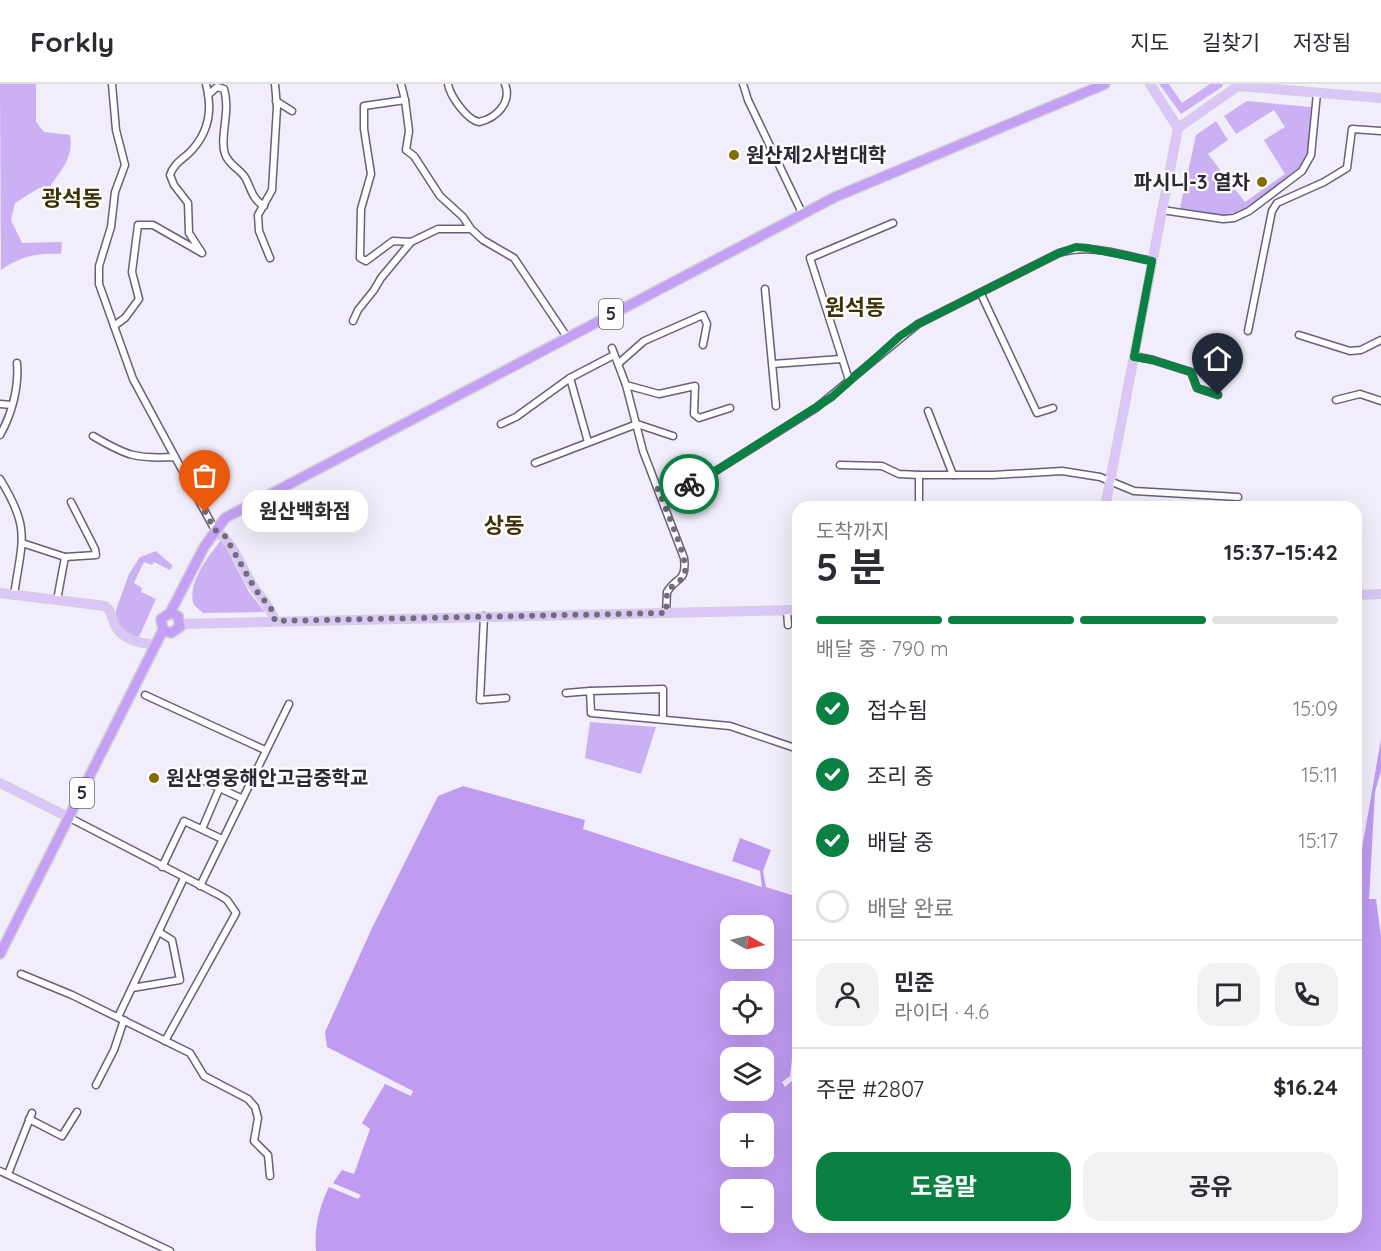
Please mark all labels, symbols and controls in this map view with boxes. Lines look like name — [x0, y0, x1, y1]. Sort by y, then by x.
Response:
text: Forkly — [30, 24, 114, 59]
text: 지도 — [1130, 29, 1169, 55]
text: 길찾기 — [1202, 29, 1260, 55]
text: 저장됨 — [1293, 29, 1351, 55]
place label: 원산제2사범대학 — [746, 142, 887, 167]
marker: 원산제2사범대학 — [727, 148, 741, 162]
place label: 파시니-3 열차 — [1134, 169, 1251, 194]
marker: 파시니-3 열차 — [1255, 175, 1269, 189]
district label: 광석동 — [42, 184, 102, 212]
district label: 원석동 — [825, 293, 885, 321]
road number: 5 — [599, 299, 623, 329]
pin — [1192, 333, 1243, 395]
icon: home — [1201, 342, 1234, 375]
pin — [179, 450, 230, 512]
courier — [659, 454, 719, 514]
icon: bag — [188, 459, 221, 492]
icon: bike — [673, 468, 706, 501]
callout: 원산백화점 — [241, 491, 367, 533]
text: 원산백화점 — [259, 498, 351, 523]
district label: 상동 — [484, 511, 524, 539]
text: 도착까지 — [816, 518, 890, 543]
text: 15:37–15:42 — [1224, 538, 1338, 566]
text: 5 분 — [816, 542, 885, 591]
text: 배달 중 · 790 m — [816, 636, 949, 661]
icon: check — [816, 692, 849, 725]
text: 접수됨 — [867, 696, 928, 724]
text: 15:09 — [1293, 696, 1338, 721]
icon: check — [816, 758, 849, 791]
text: 조리 중 — [867, 762, 934, 790]
text: 15:11 — [1301, 762, 1338, 787]
place label: 원산영웅해안고급중학교 — [166, 765, 368, 790]
marker: 원산영웅해안고급중학교 — [147, 771, 161, 785]
road number: 5 — [70, 778, 94, 808]
icon: check — [816, 824, 849, 857]
text: 배달 중 — [867, 828, 934, 856]
text: 15:17 — [1298, 828, 1338, 853]
text: 배달 완료 — [867, 894, 954, 922]
north arrow — [720, 915, 774, 969]
map controls — [720, 915, 774, 1233]
button: person — [816, 963, 879, 1026]
button: chat — [1197, 963, 1260, 1026]
button: phone — [1275, 963, 1338, 1026]
text: 민준 — [894, 968, 934, 996]
button: locate — [720, 981, 774, 1035]
text: 라이더 · 4.6 — [894, 999, 989, 1024]
button: layers — [720, 1047, 774, 1101]
text: $16.24 — [1273, 1073, 1338, 1101]
text: 주문 #2807 — [816, 1075, 924, 1103]
button: + — [720, 1113, 774, 1167]
button: 도움말 — [816, 1152, 1071, 1221]
button: 공유 — [1083, 1152, 1338, 1221]
button: − — [720, 1179, 774, 1233]

